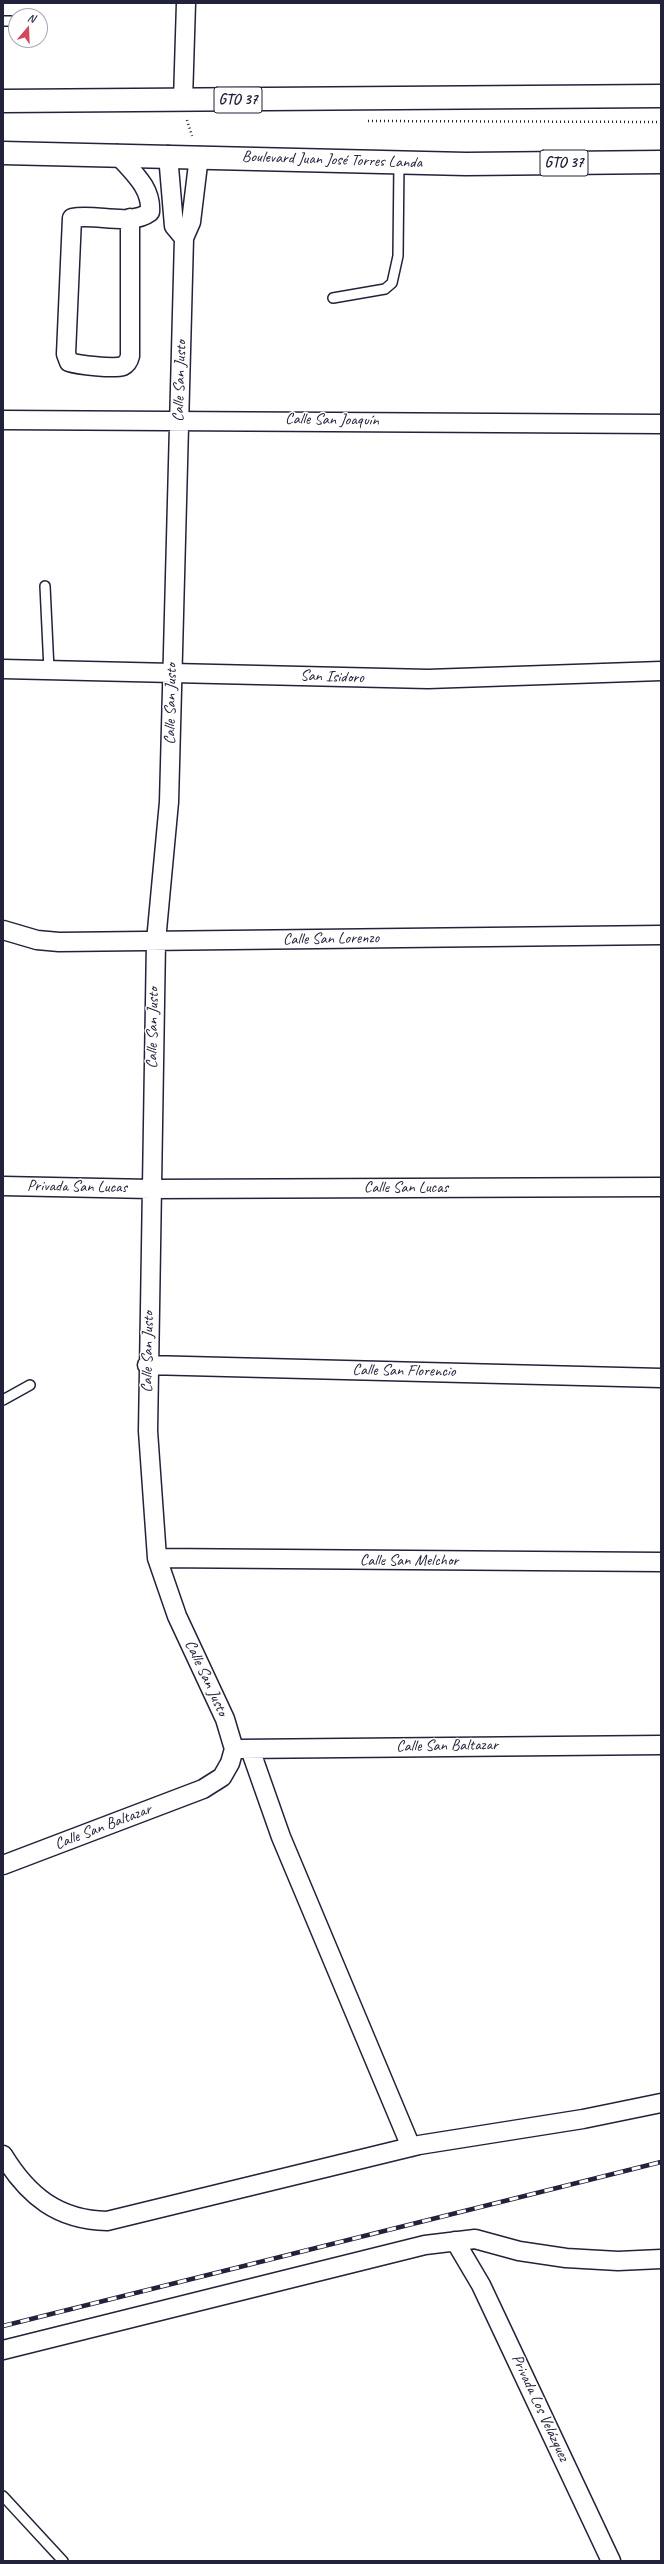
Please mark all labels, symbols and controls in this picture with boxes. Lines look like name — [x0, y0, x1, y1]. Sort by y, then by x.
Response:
north arrow — [8, 8, 48, 48]
text: N — [26, 10, 37, 25]
road number: GTO 37 — [214, 87, 262, 113]
street label: Boulevard Juan José Torres Landa — [242, 147, 422, 173]
road number: GTO 37 — [540, 150, 588, 176]
street label: Calle San Justo — [169, 340, 191, 422]
street label: Calle San Joaquín — [285, 410, 379, 430]
street label: Calle San Justo — [161, 663, 181, 745]
street label: San Isidoro — [300, 666, 364, 688]
street label: Calle San Lorenzo — [283, 929, 379, 949]
street label: Calle San Justo — [143, 987, 163, 1069]
street label: Privada San Lucas — [27, 1177, 127, 1197]
street label: Calle San Lucas — [364, 1178, 448, 1198]
street label: Calle San Justo — [138, 1311, 158, 1393]
street label: Calle San Florencio — [352, 1361, 456, 1381]
street label: Calle San Melchor — [360, 1551, 458, 1571]
street label: Calle San Justo — [180, 1637, 232, 1719]
street label: Calle San Baltazar — [396, 1736, 498, 1756]
street label: Calle San Baltazar — [52, 1800, 154, 1854]
street label: Privada Los Velázquez — [507, 2351, 573, 2465]

